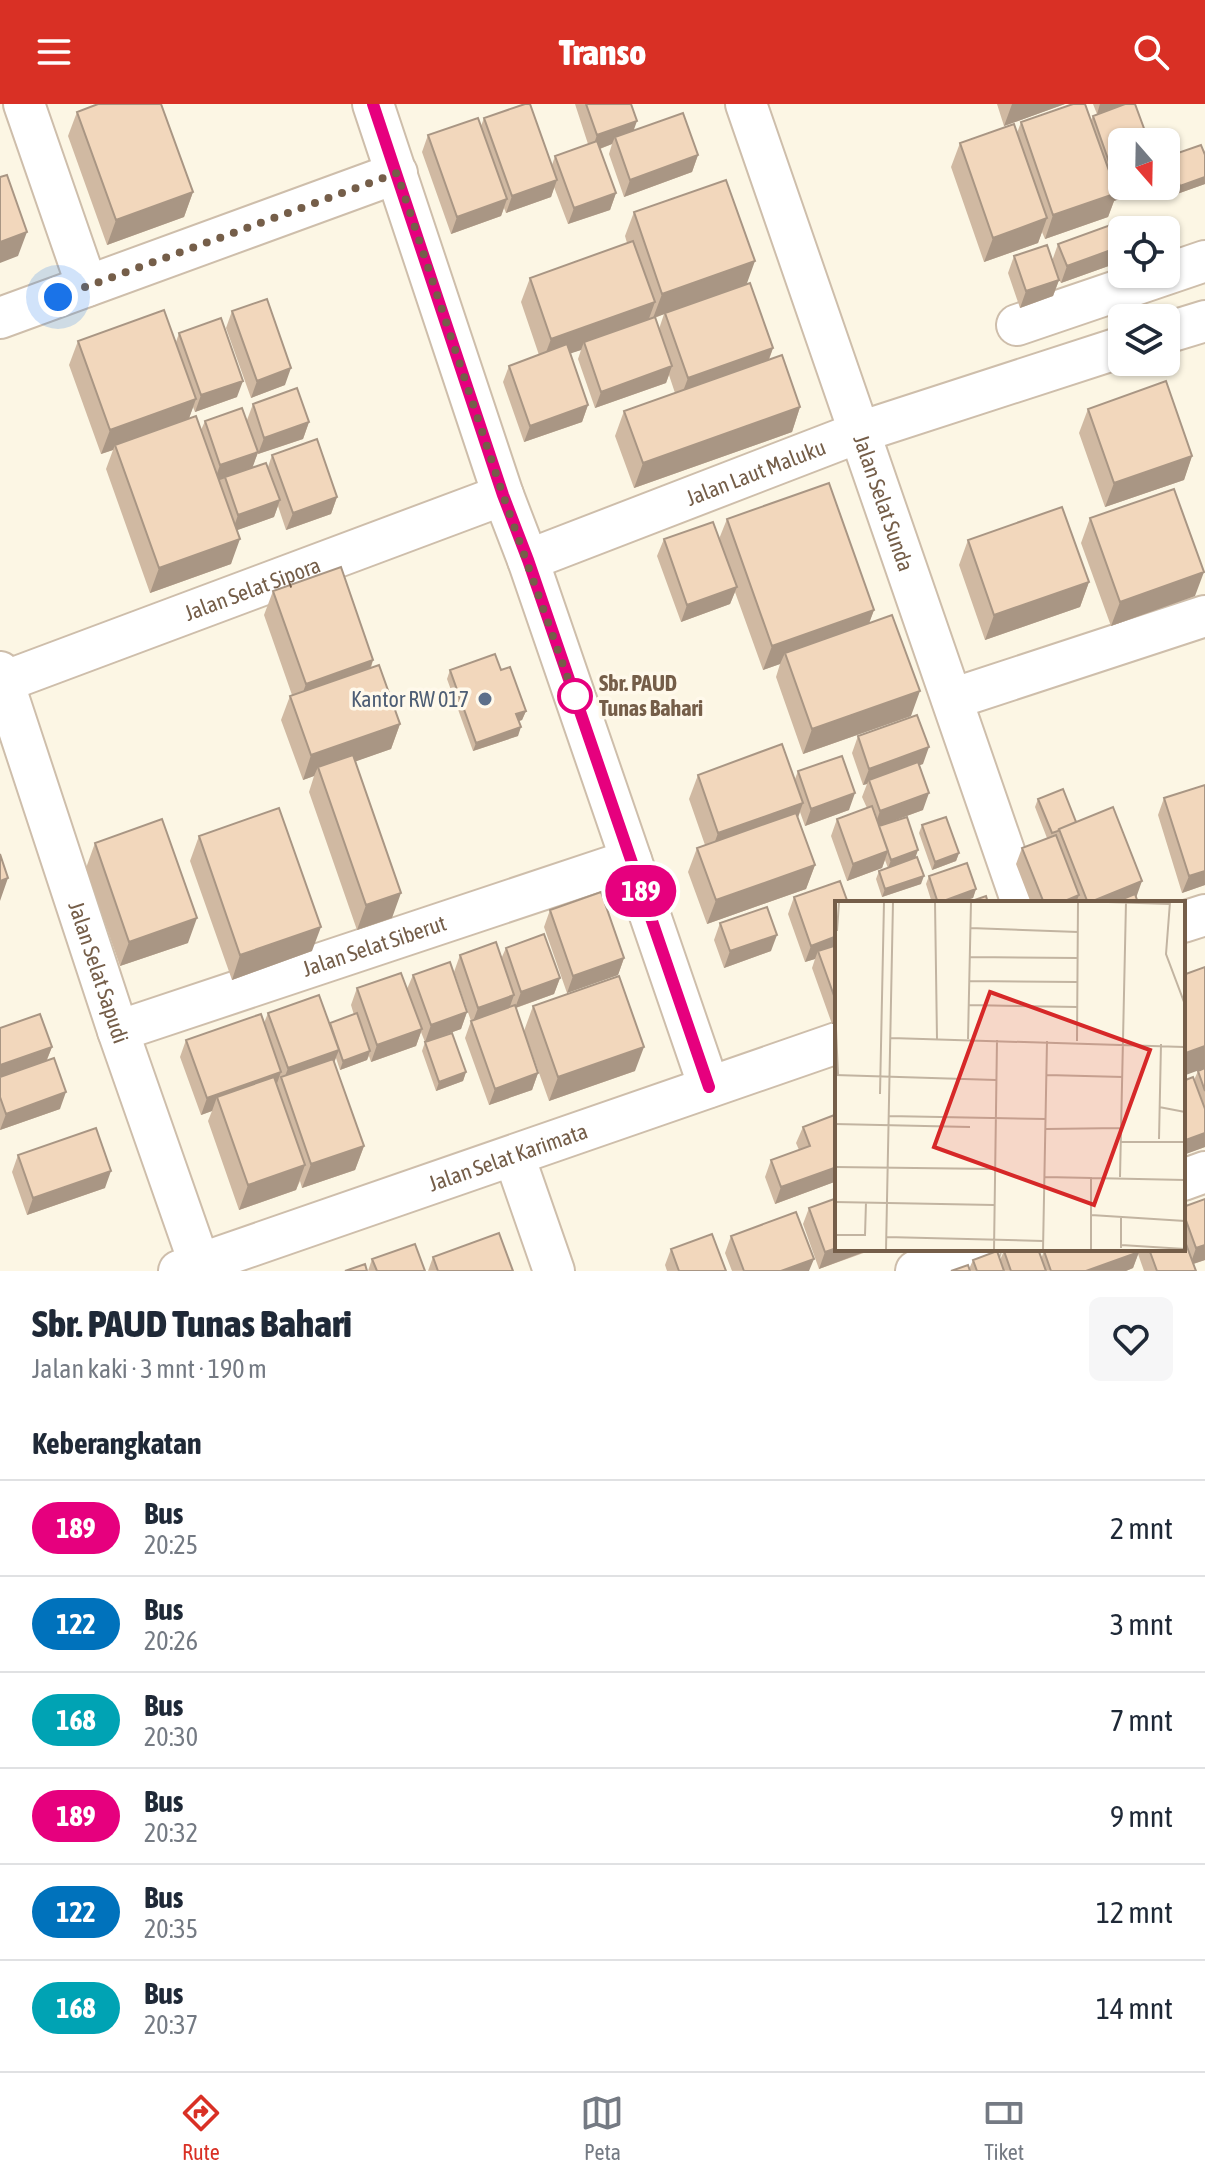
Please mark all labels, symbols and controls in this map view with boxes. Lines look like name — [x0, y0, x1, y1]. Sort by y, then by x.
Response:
icon: menu — [32, 30, 76, 74]
icon: search — [1129, 30, 1173, 74]
text: Transo — [559, 31, 646, 73]
north arrow — [1108, 128, 1180, 200]
map controls — [1108, 128, 1180, 376]
button: locate — [1108, 216, 1180, 288]
your location — [38, 277, 78, 317]
button: layers — [1108, 304, 1180, 376]
street label: Jalan Selat Sunda — [848, 431, 919, 575]
street label: Jalan Laut Maluku — [682, 434, 829, 511]
street label: Jalan Selat Sipora — [181, 552, 324, 626]
place label: Sbr. PAUD Tunas Bahari — [599, 670, 703, 721]
marker: Sbr. PAUD Tunas Bahari — [558, 679, 592, 713]
place label: Kantor RW 017 — [351, 686, 469, 712]
marker: Kantor RW 017 — [476, 690, 494, 708]
line badge: 189 — [595, 865, 687, 917]
text: 189 — [621, 875, 661, 907]
street label: Jalan Selat Sapudi — [63, 898, 134, 1047]
inset map — [835, 901, 1185, 1251]
street label: Jalan Selat Siberut — [299, 910, 449, 982]
street label: Jalan Selat Karimata — [425, 1118, 591, 1197]
button: heart — [1089, 1297, 1173, 1381]
text: Sbr. PAUD Tunas Bahari — [32, 1302, 352, 1345]
text: Jalan kaki · 3 mnt · 190 m — [32, 1354, 267, 1384]
text: Keberangkatan — [32, 1426, 202, 1460]
text: Bus — [144, 1496, 183, 1530]
text: 2 mnt — [1110, 1511, 1173, 1545]
text: 189 — [56, 1512, 96, 1544]
text: 20:25 — [144, 1530, 198, 1560]
text: Bus — [144, 1592, 183, 1626]
text: 3 mnt — [1110, 1607, 1173, 1641]
text: 122 — [56, 1608, 96, 1640]
text: 20:26 — [144, 1626, 198, 1656]
text: Bus — [144, 1688, 183, 1722]
text: 7 mnt — [1110, 1703, 1173, 1737]
text: 168 — [56, 1704, 96, 1736]
text: 20:30 — [144, 1722, 198, 1752]
text: Bus — [144, 1784, 183, 1818]
text: 9 mnt — [1110, 1799, 1173, 1833]
text: 189 — [56, 1800, 96, 1832]
text: 20:32 — [144, 1818, 198, 1848]
text: Bus — [144, 1880, 183, 1914]
text: 12 mnt — [1096, 1895, 1173, 1929]
text: 122 — [56, 1896, 96, 1928]
text: 20:35 — [144, 1914, 198, 1944]
text: Bus — [144, 1976, 183, 2010]
text: 14 mnt — [1096, 1991, 1173, 2025]
text: 168 — [56, 1992, 96, 2024]
text: 20:37 — [144, 2010, 198, 2040]
tab: Rute — [179, 2091, 223, 2165]
tab: Peta — [580, 2091, 624, 2165]
tab: Tiket — [982, 2091, 1026, 2165]

